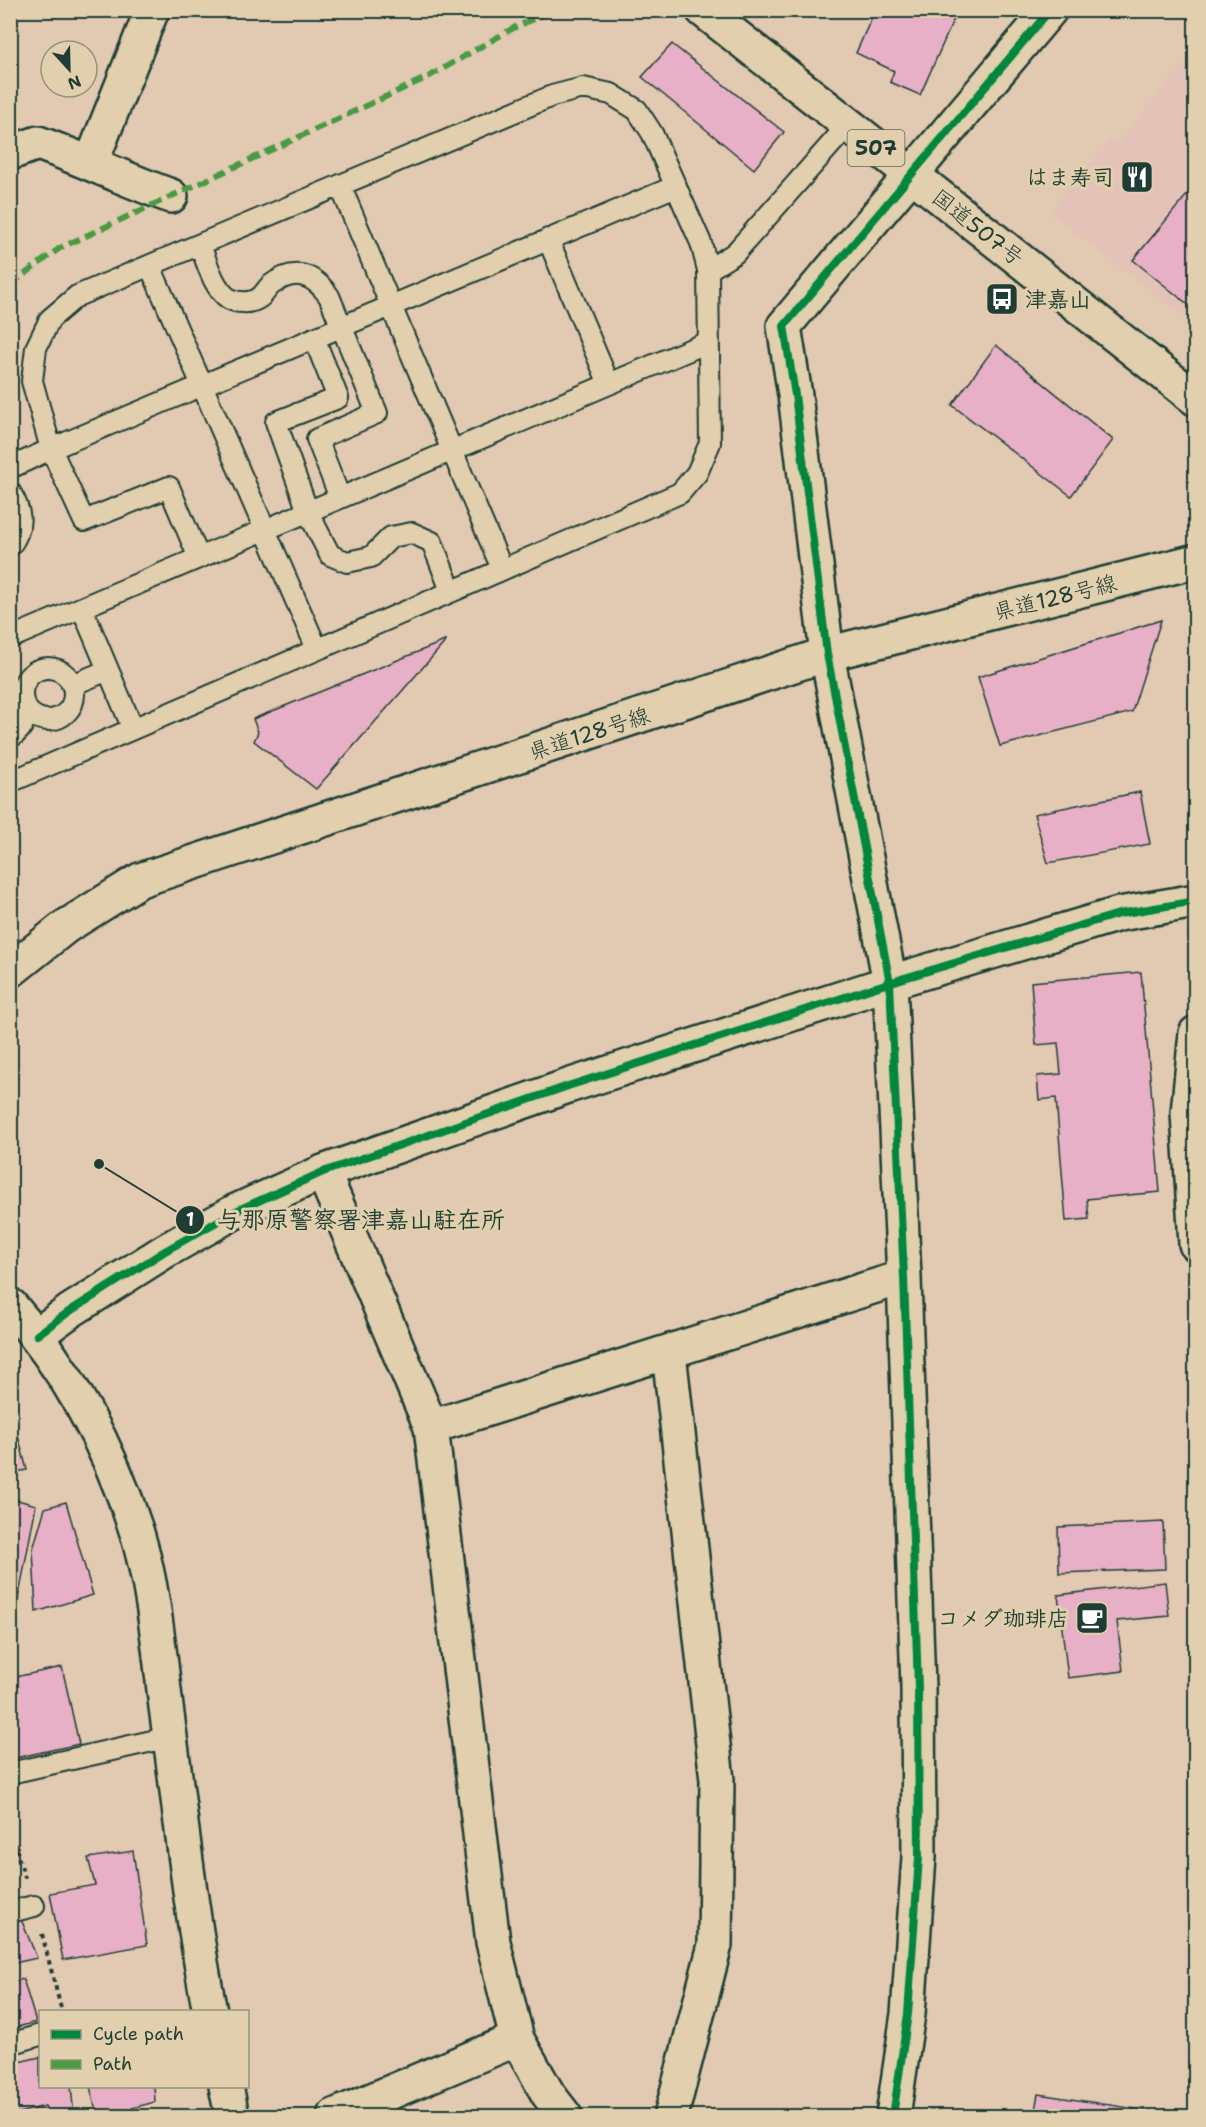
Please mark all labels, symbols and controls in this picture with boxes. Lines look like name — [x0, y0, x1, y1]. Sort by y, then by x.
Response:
north arrow — [39, 39, 99, 99]
text: N — [65, 70, 84, 95]
road number: 507 — [848, 130, 904, 166]
restaurant icon: はま寿司 — [1119, 159, 1155, 195]
place label: はま寿司 — [1026, 163, 1114, 192]
street label: 国道507号 — [926, 182, 1030, 272]
bus stop icon: 津嘉山 — [984, 281, 1020, 317]
place label: 津嘉山 — [1025, 285, 1091, 314]
street label: 県道128号線 — [990, 568, 1120, 627]
street label: 県道128号線 — [525, 700, 654, 767]
callout: 与那原警察署津嘉山駐在所 — [175, 1199, 517, 1241]
text: 与那原警察署津嘉山駐在所 — [217, 1204, 505, 1236]
text: 1 — [186, 1208, 194, 1232]
cafe icon: コメダ珈琲店 — [1074, 1600, 1110, 1636]
place label: コメダ珈琲店 — [937, 1604, 1069, 1633]
legend — [39, 2010, 249, 2088]
text: Cycle path — [93, 2022, 184, 2046]
text: Path — [93, 2052, 132, 2076]

